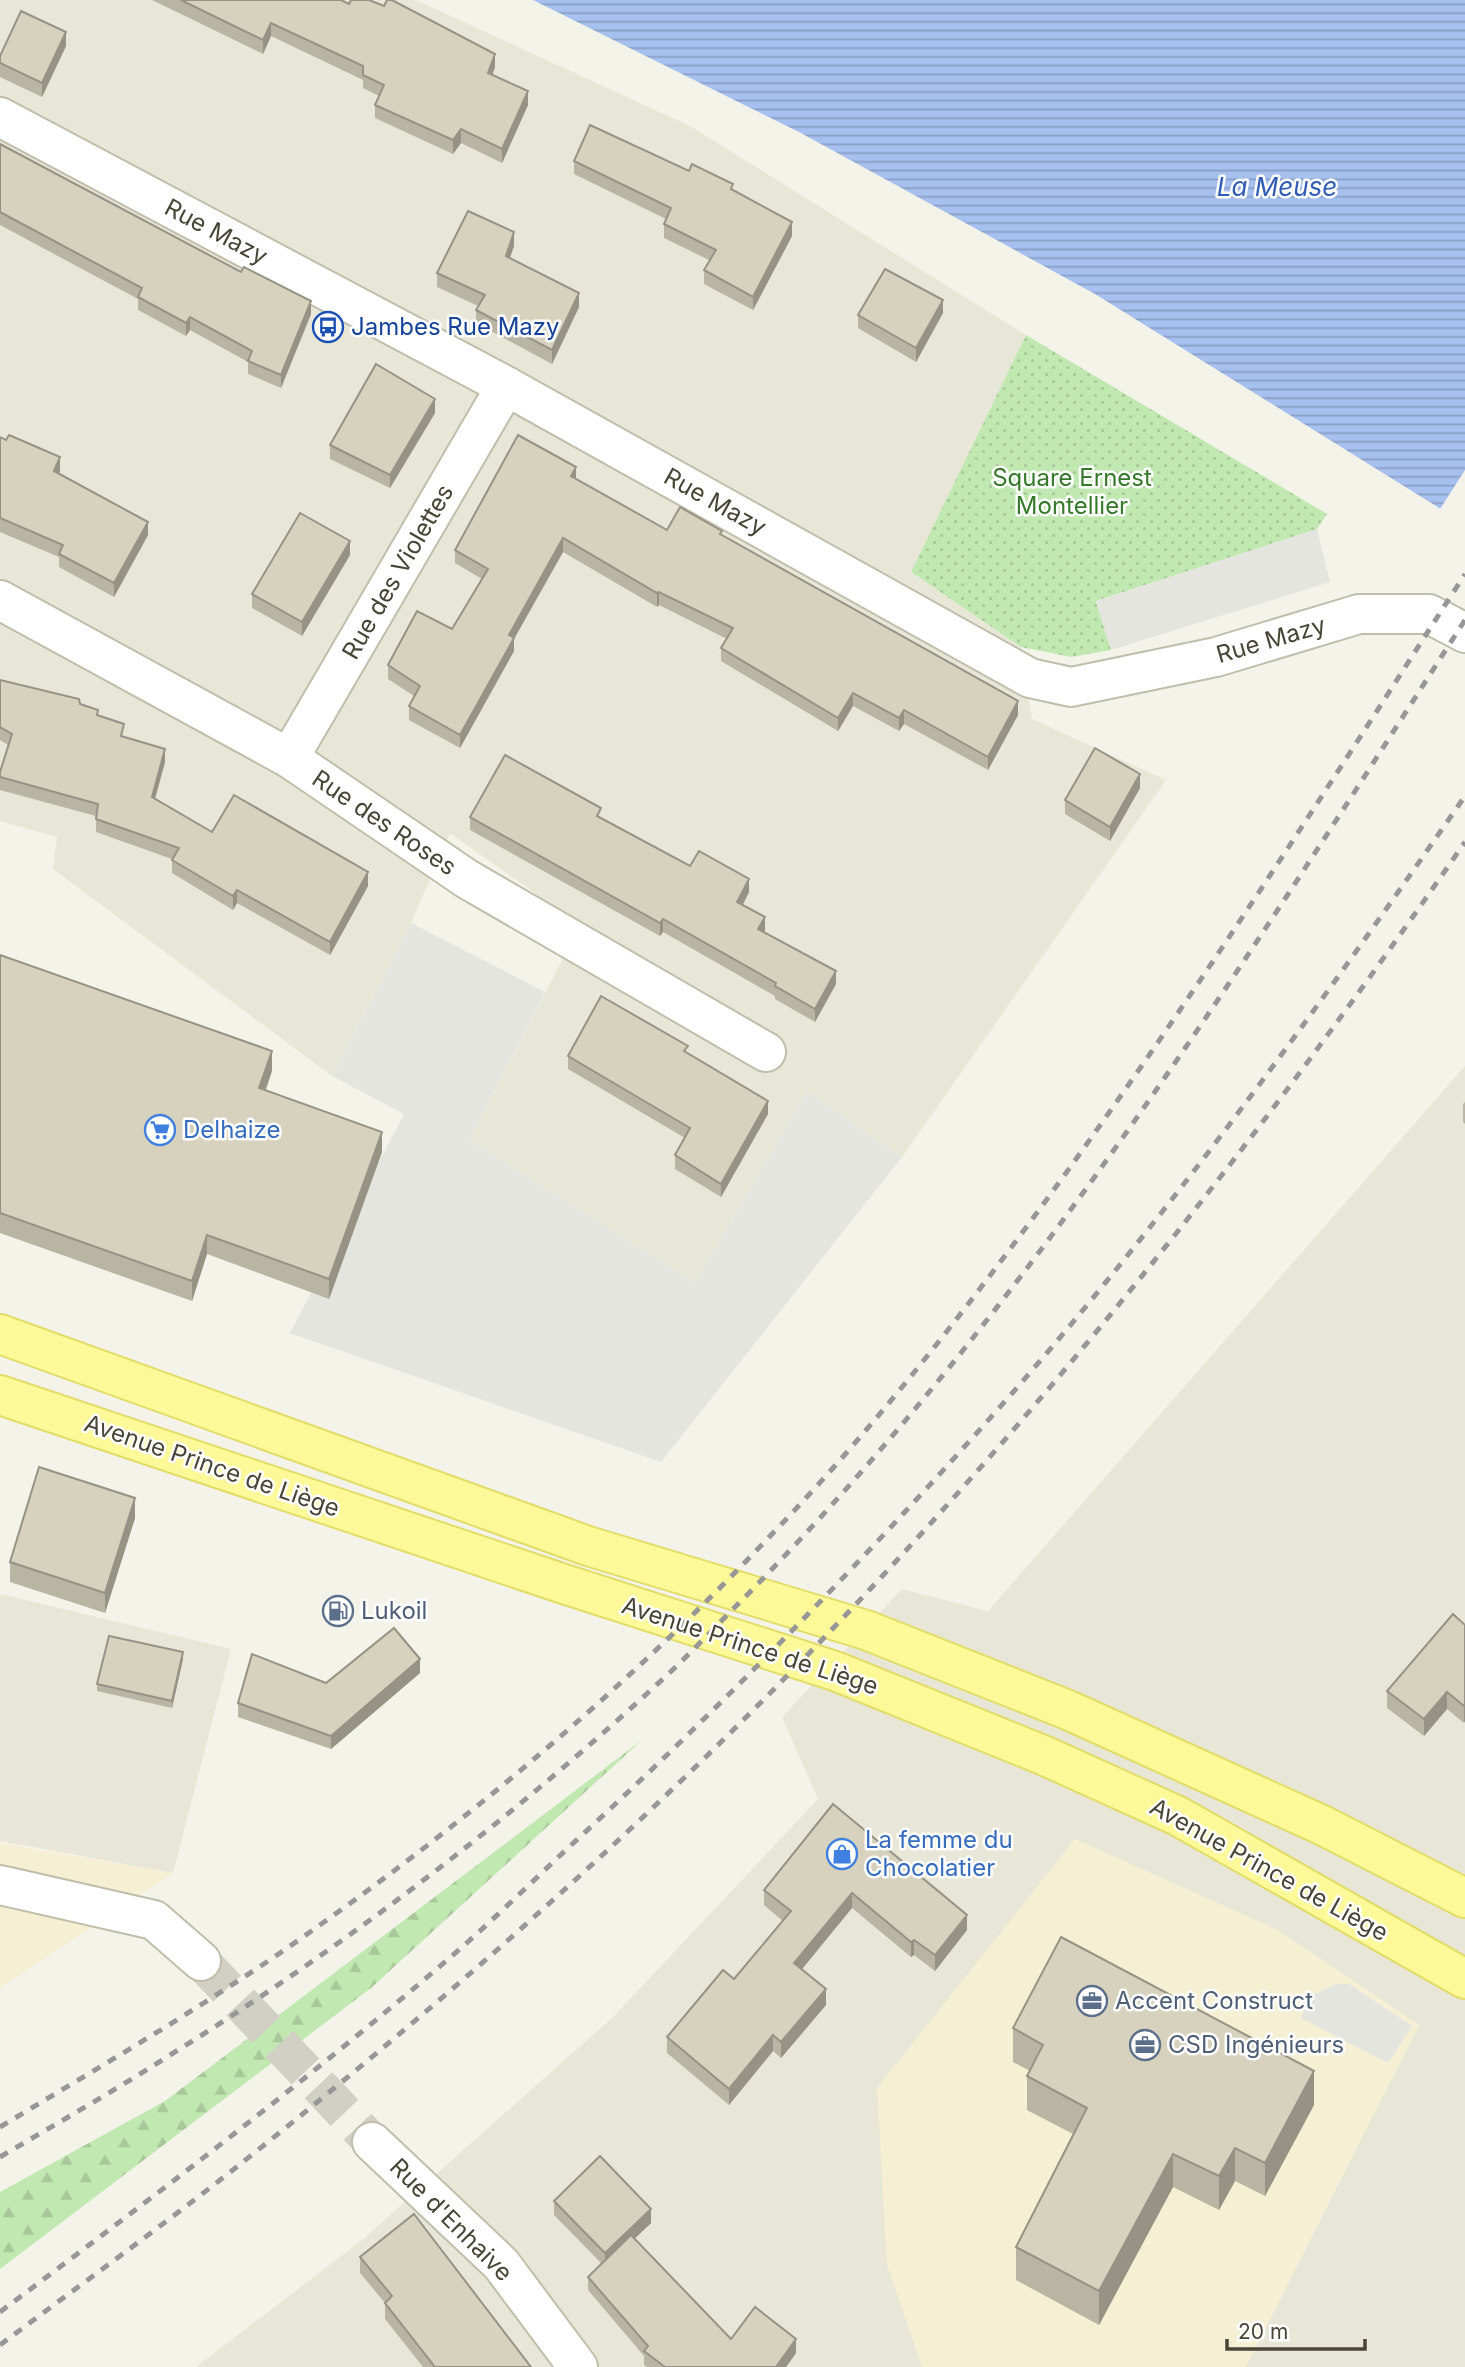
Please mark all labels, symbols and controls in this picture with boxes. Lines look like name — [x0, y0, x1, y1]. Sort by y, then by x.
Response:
water label: La Meuse — [1217, 171, 1337, 202]
street label: Rue Mazy — [160, 192, 273, 271]
bus stop icon: Jambes Rue Mazy — [311, 310, 345, 344]
place label: Jambes Rue Mazy — [351, 312, 560, 341]
street label: Rue Mazy — [659, 462, 771, 541]
park label: Square Ernest Montellier — [992, 463, 1152, 520]
street label: Rue des Violettes — [336, 479, 459, 664]
street label: Rue Mazy — [1213, 610, 1329, 669]
street label: Rue des Roses — [307, 764, 462, 881]
supermarket icon: Delhaize — [143, 1113, 177, 1147]
place label: Delhaize — [183, 1115, 281, 1144]
street label: Avenue Prince de Liège — [81, 1408, 343, 1523]
street label: Avenue Prince de Liège — [618, 1590, 882, 1701]
fuel station icon: Lukoil — [321, 1594, 355, 1628]
place label: Lukoil — [361, 1596, 427, 1625]
street label: Avenue Prince de Liège — [1145, 1792, 1393, 1947]
place label: La femme du Chocolatier — [865, 1825, 1013, 1882]
shop icon: La femme du Chocolatier — [825, 1837, 859, 1871]
office icon: Accent Construct — [1075, 1984, 1109, 2018]
place label: Accent Construct — [1115, 1986, 1313, 2015]
office icon: CSD Ingénieurs — [1128, 2028, 1162, 2062]
place label: CSD Ingénieurs — [1168, 2030, 1344, 2059]
street label: Rue d'Enhaive — [384, 2152, 519, 2287]
scale bar — [1227, 2308, 1365, 2352]
text: 20 m — [1238, 2319, 1288, 2344]

